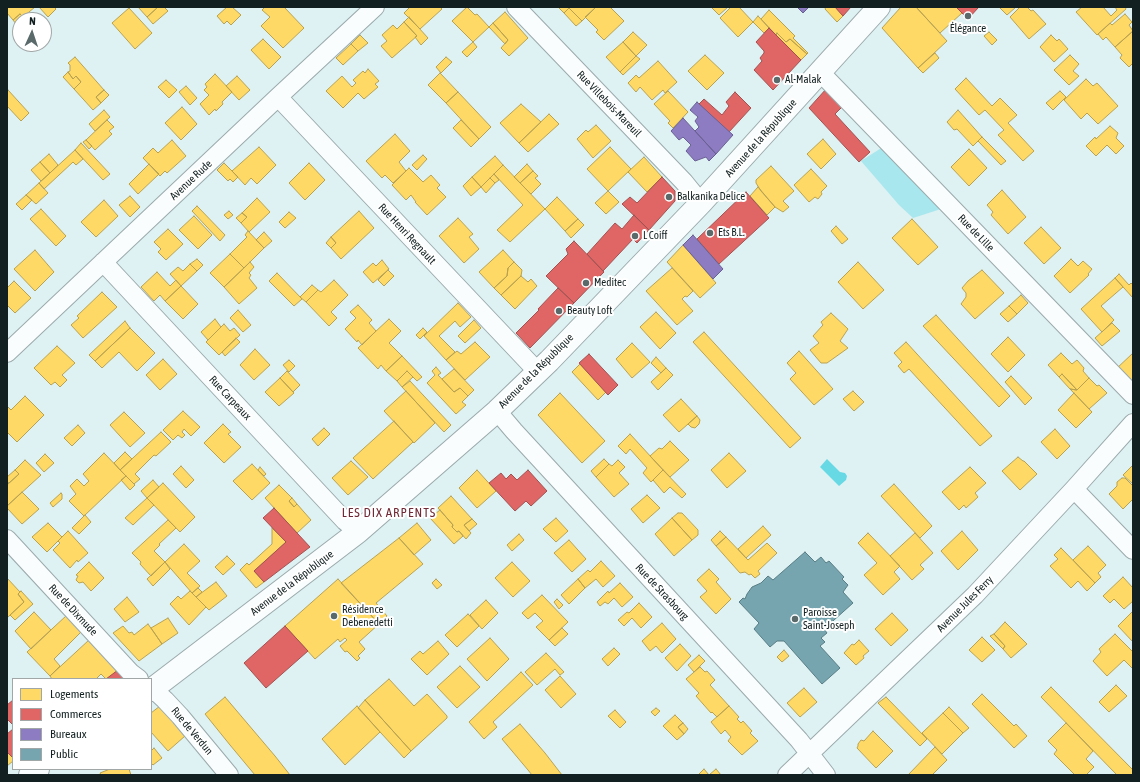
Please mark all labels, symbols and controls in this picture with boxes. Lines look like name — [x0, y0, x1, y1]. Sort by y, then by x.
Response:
marker: Élégance — [963, 11, 973, 21]
north arrow — [12, 12, 52, 52]
text: N — [29, 15, 36, 27]
place label: Élégance — [950, 22, 986, 36]
street label: Rue Villebois-Mareuil — [574, 68, 644, 140]
place label: Al-Malak — [785, 73, 821, 87]
marker: Al-Malak — [772, 75, 782, 85]
street label: Avenue de la République — [723, 96, 799, 180]
street label: Avenue Rude — [167, 157, 215, 203]
place label: Balkanika Delice — [677, 190, 745, 204]
marker: Balkanika Delice — [664, 192, 674, 202]
street label: Rue Henri Regnault — [375, 201, 439, 267]
street label: Rue de Lille — [955, 212, 997, 254]
place label: Ets B.L. — [718, 226, 745, 240]
marker: Ets B.L. — [705, 228, 715, 238]
place label: L Coiff — [643, 229, 667, 243]
marker: L Coiff — [630, 231, 640, 241]
place label: Meditec — [594, 276, 626, 290]
marker: Meditec — [581, 278, 591, 288]
place label: Beauty Loft — [567, 304, 612, 318]
marker: Beauty Loft — [554, 306, 564, 316]
street label: Avenue de la République — [496, 331, 576, 411]
street label: Rue Carpeaux — [206, 373, 254, 423]
district label: LES DIX ARPENTS — [342, 505, 436, 521]
street label: Avenue de la République — [248, 548, 336, 618]
street label: Rue de Strasbourg — [633, 561, 691, 623]
street label: Avenue Jules Ferry — [934, 573, 996, 635]
street label: Rue de Dixmude — [46, 582, 100, 638]
place label: Résidence Debenedetti — [342, 603, 393, 629]
place label: Paroisse Saint-Joseph — [803, 606, 855, 632]
marker: Résidence Debenedetti — [329, 611, 339, 621]
marker: Paroisse Saint-Joseph — [790, 614, 800, 624]
legend — [12, 678, 152, 770]
text: Logements — [50, 687, 98, 701]
street label: Rue de Verdun — [168, 704, 216, 758]
text: Commerces — [50, 707, 101, 721]
text: Bureaux — [50, 727, 87, 741]
text: Public — [50, 747, 78, 761]

